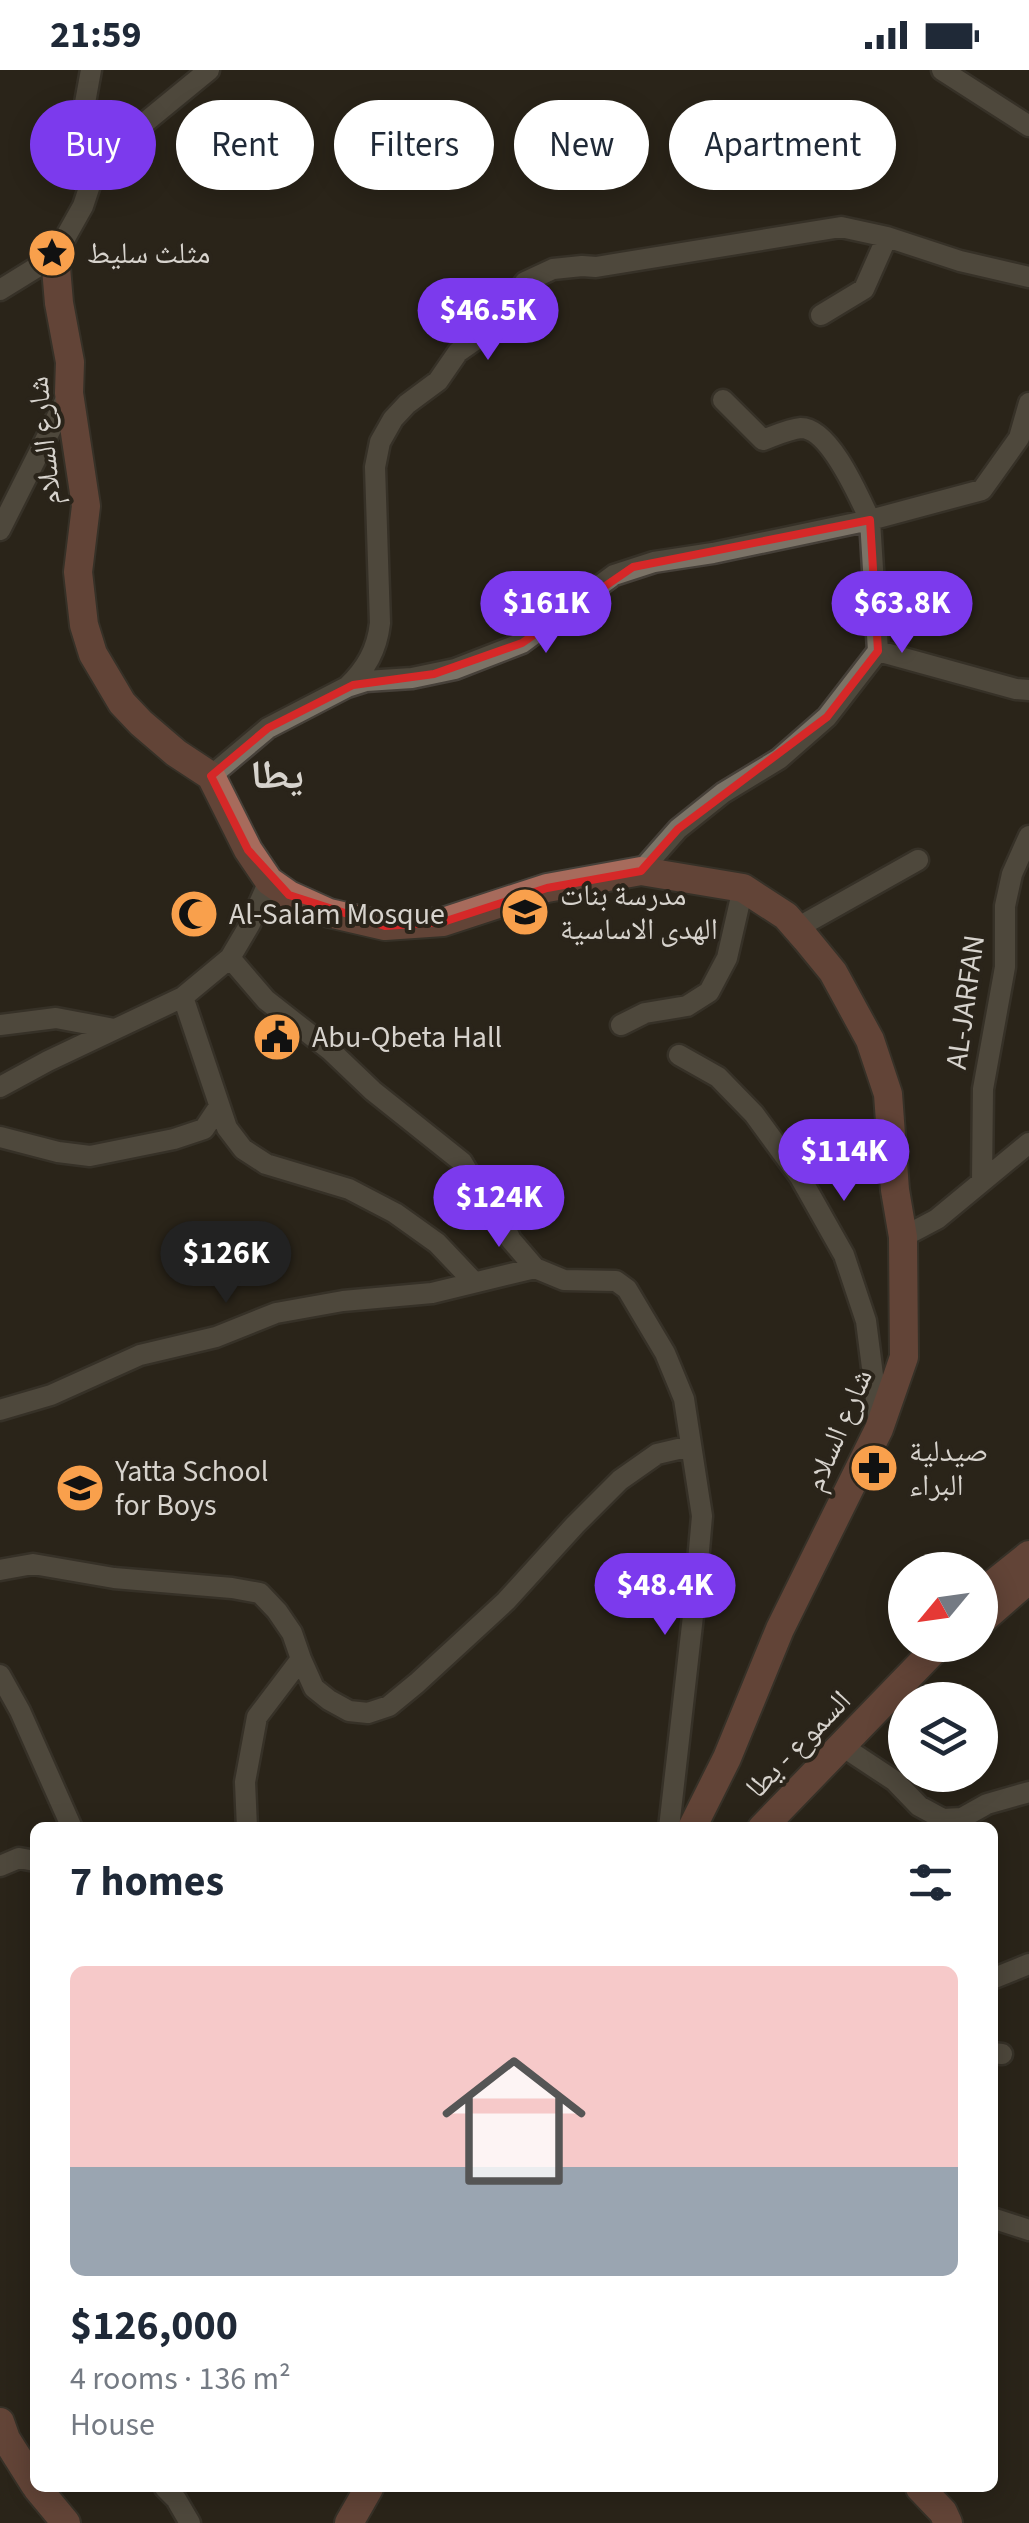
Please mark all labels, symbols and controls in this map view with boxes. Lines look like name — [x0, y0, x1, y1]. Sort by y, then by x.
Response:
text: 21:59 — [50, 8, 142, 62]
chip: Buy — [30, 100, 156, 190]
chip: Rent — [176, 100, 314, 190]
chip: Filters — [334, 100, 494, 190]
chip: New — [514, 100, 649, 190]
chip: Apartment — [669, 100, 896, 190]
place icon: مثلث سليط — [26, 227, 78, 279]
place label: مثلث سليط — [87, 232, 210, 275]
pin: $46.5K — [407, 278, 569, 363]
text: $46.5K — [440, 287, 536, 333]
street label: شارع السلام — [16, 374, 73, 508]
pin: $161K — [476, 571, 616, 656]
pin: $63.8K — [821, 571, 983, 656]
text: $161K — [502, 580, 590, 626]
text: $63.8K — [854, 580, 950, 626]
district label: يطا — [250, 747, 304, 804]
place label: مدرسة بنات الهدى الاساسية — [560, 874, 718, 951]
school or university icon: مدرسة بنات الهدى الاساسية — [499, 886, 551, 938]
mosque icon: Al-Salam Mosque — [168, 888, 220, 940]
place label: Al-Salam Mosque — [229, 893, 445, 936]
street label: AL-JARFAN — [935, 932, 996, 1072]
public building icon: Abu-Qbeta Hall — [251, 1011, 303, 1063]
place label: Abu-Qbeta Hall — [312, 1016, 502, 1059]
pin: $114K — [774, 1119, 914, 1204]
text: $114K — [800, 1128, 888, 1174]
pin: $124K — [429, 1165, 569, 1250]
text: $124K — [455, 1174, 543, 1220]
pin: $126K — [156, 1221, 296, 1306]
text: $126K — [182, 1230, 270, 1276]
street label: شارع السلام — [793, 1362, 884, 1498]
place label: صيدلية البراء — [909, 1430, 988, 1507]
pharmacy icon: صيدلية البراء — [848, 1442, 900, 1494]
place label: Yatta School for Boys — [114, 1450, 268, 1527]
school or university icon: Yatta School for Boys — [54, 1462, 106, 1514]
north arrow — [888, 1552, 998, 1662]
map controls — [888, 1552, 998, 1792]
pin: $48.4K — [584, 1553, 746, 1638]
text: $48.4K — [617, 1562, 713, 1608]
street label: السموع - يطا — [736, 1680, 861, 1808]
button: layers — [888, 1682, 998, 1792]
text: 7 homes — [70, 1852, 224, 1912]
icon: filters — [903, 1855, 958, 1910]
icon: home — [424, 2031, 604, 2211]
text: $126,000 — [70, 2296, 238, 2356]
text: 4 rooms · 136 m² — [70, 2356, 291, 2402]
text: House — [70, 2402, 155, 2448]

